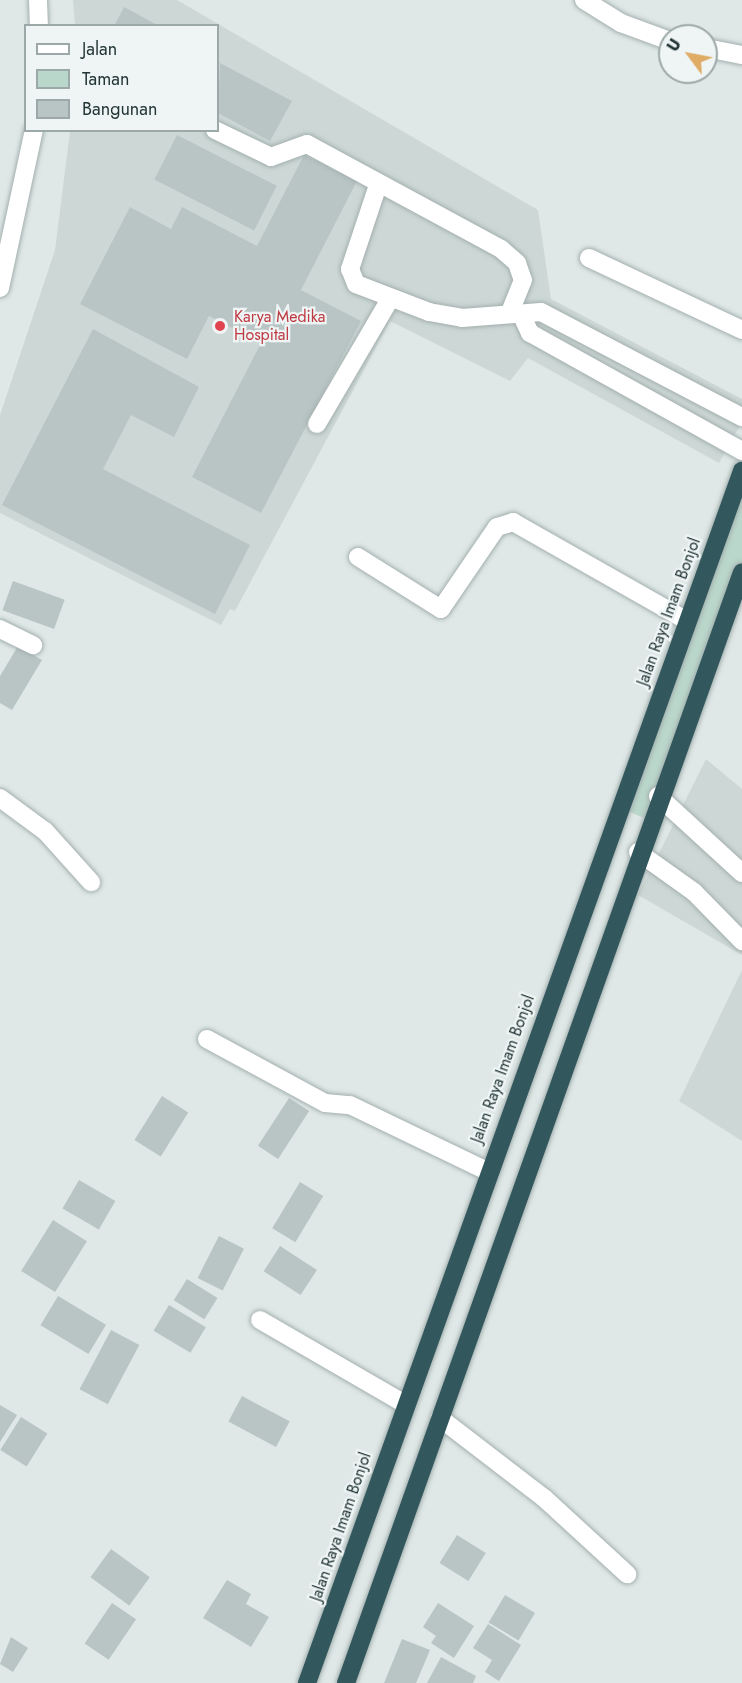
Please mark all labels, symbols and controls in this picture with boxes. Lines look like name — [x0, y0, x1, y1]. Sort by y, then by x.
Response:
legend — [24, 24, 219, 132]
north arrow — [658, 24, 718, 84]
text: U — [661, 34, 687, 56]
text: Jalan — [82, 36, 117, 62]
text: Taman — [82, 66, 129, 92]
text: Bangunan — [82, 96, 157, 122]
place label: Karya Medika Hospital — [234, 307, 325, 345]
marker: Karya Medika Hospital — [211, 317, 229, 335]
street label: Jalan Raya Imam Bonjol — [633, 535, 705, 689]
street label: Jalan Raya Imam Bonjol — [467, 992, 539, 1146]
street label: Jalan Raya Imam Bonjol — [307, 1450, 375, 1604]

